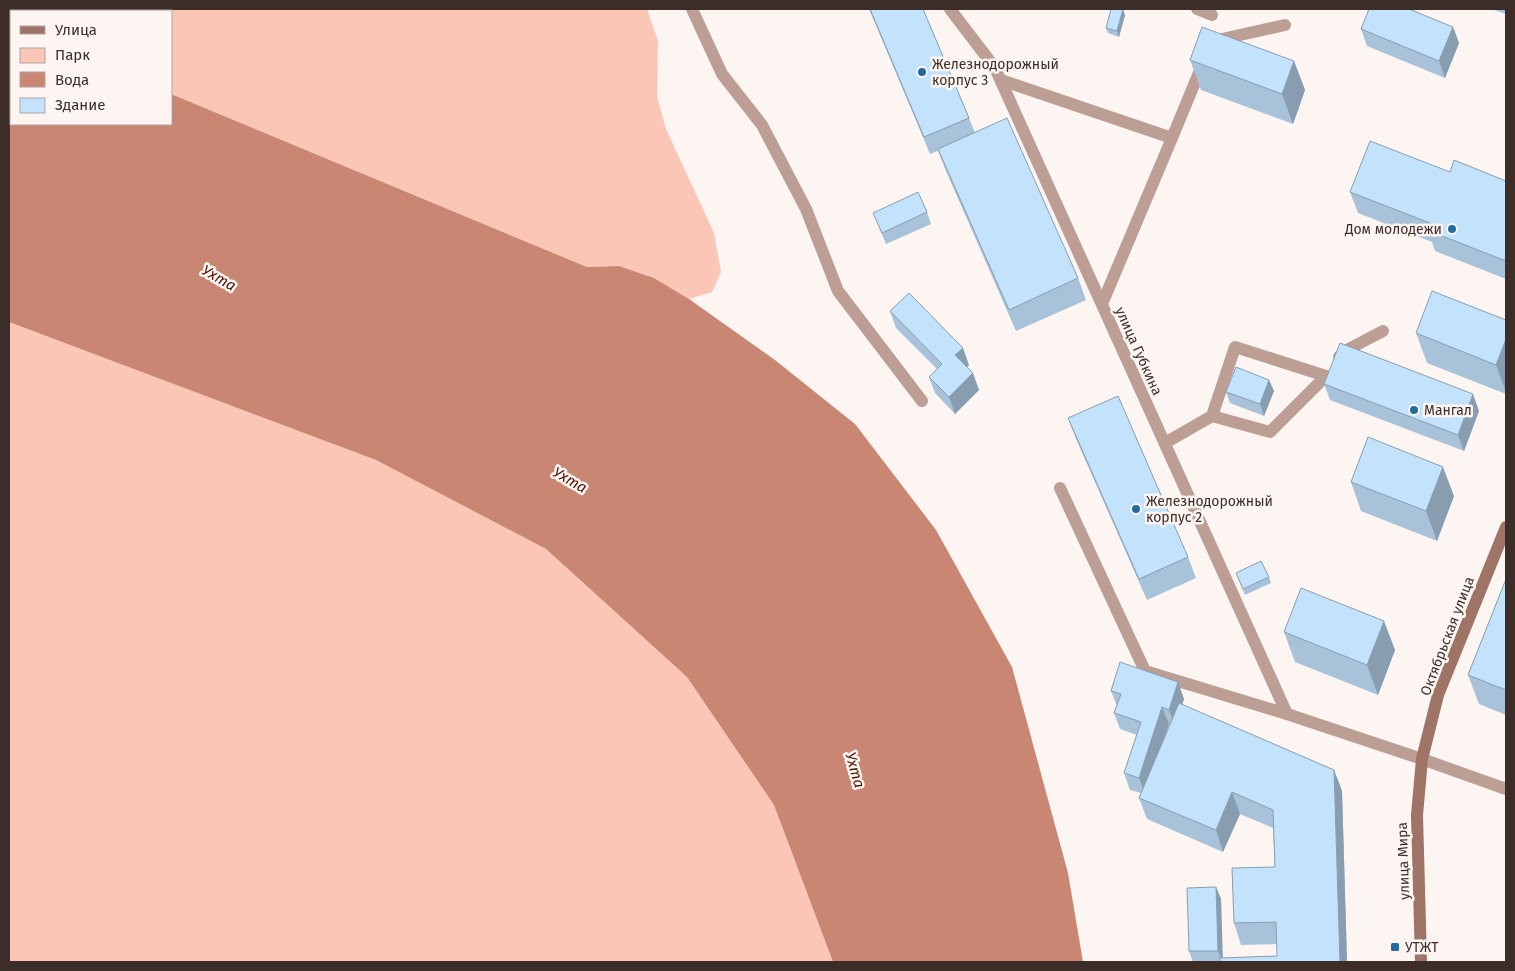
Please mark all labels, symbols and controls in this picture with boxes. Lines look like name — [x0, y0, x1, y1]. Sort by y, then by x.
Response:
legend — [10, 10, 172, 125]
text: Улица — [55, 21, 97, 39]
text: Парк — [55, 46, 90, 64]
place label: Железнодорожный корпус 3 — [932, 56, 1059, 89]
marker: Железнодорожный корпус 3 — [916, 66, 928, 78]
text: Вода — [55, 71, 89, 89]
text: Здание — [55, 96, 105, 114]
place label: Дом молодежи — [1344, 221, 1442, 238]
marker: Дом молодежи — [1446, 223, 1458, 235]
water label: Ухта — [199, 261, 239, 295]
street label: улица Губкина — [1111, 304, 1166, 398]
place label: Мангал — [1424, 402, 1472, 419]
marker: Мангал — [1408, 404, 1420, 416]
water label: Ухта — [550, 463, 590, 497]
place label: Железнодорожный корпус 2 — [1146, 493, 1273, 526]
marker: Железнодорожный корпус 2 — [1130, 503, 1142, 515]
street label: Октябрьская улица — [1417, 574, 1478, 698]
water label: Ухта — [841, 750, 869, 790]
street label: улица Мира — [1394, 822, 1413, 900]
place label: УТЖТ — [1405, 939, 1439, 956]
marker: УТЖТ — [1389, 941, 1401, 953]

